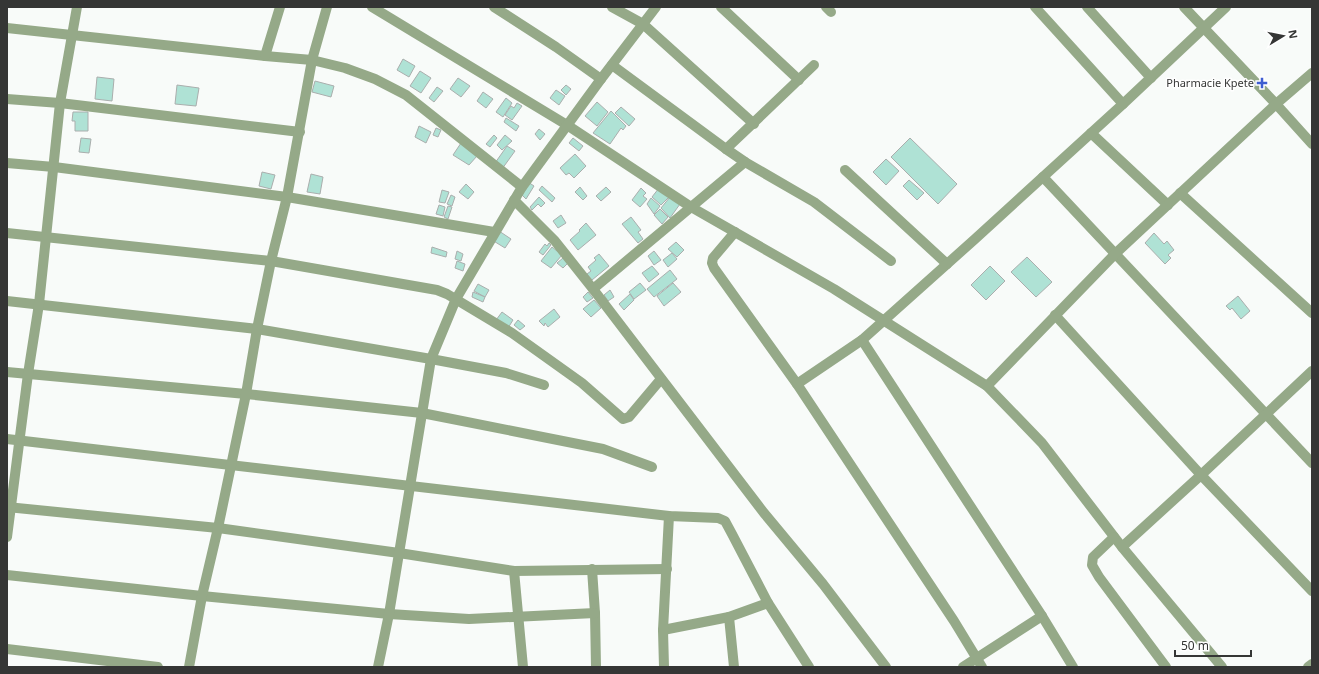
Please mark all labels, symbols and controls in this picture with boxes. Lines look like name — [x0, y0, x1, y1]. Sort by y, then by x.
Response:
north arrow — [1263, 16, 1303, 56]
text: N — [1285, 28, 1302, 40]
place label: Pharmacie Kpete — [1166, 75, 1254, 90]
marker: Pharmacie Kpete — [1257, 78, 1267, 88]
scale bar — [1175, 632, 1251, 658]
text: 50 m — [1181, 637, 1209, 654]

